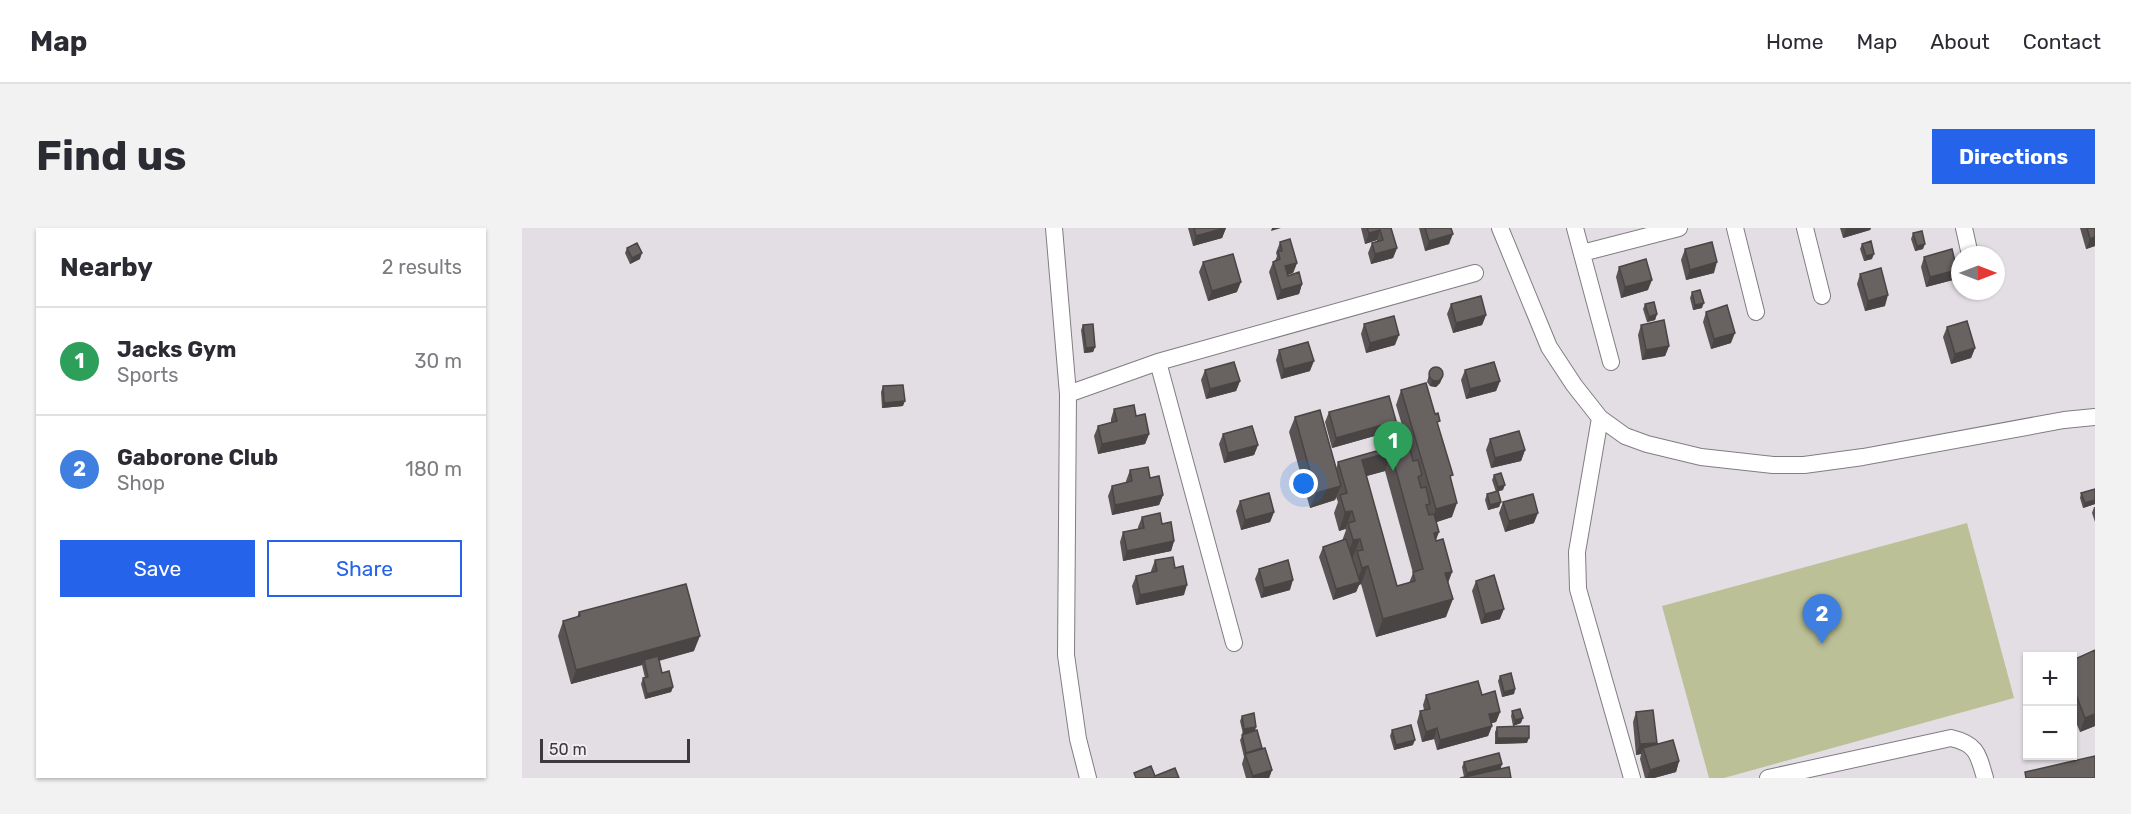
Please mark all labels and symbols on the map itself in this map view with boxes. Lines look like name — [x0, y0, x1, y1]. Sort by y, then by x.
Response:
north arrow — [1951, 246, 2005, 300]
pin: 1 — [1374, 422, 1412, 471]
your location — [1289, 469, 1318, 498]
pin: 2 — [1802, 594, 1842, 644]
scale bar — [540, 736, 690, 764]

